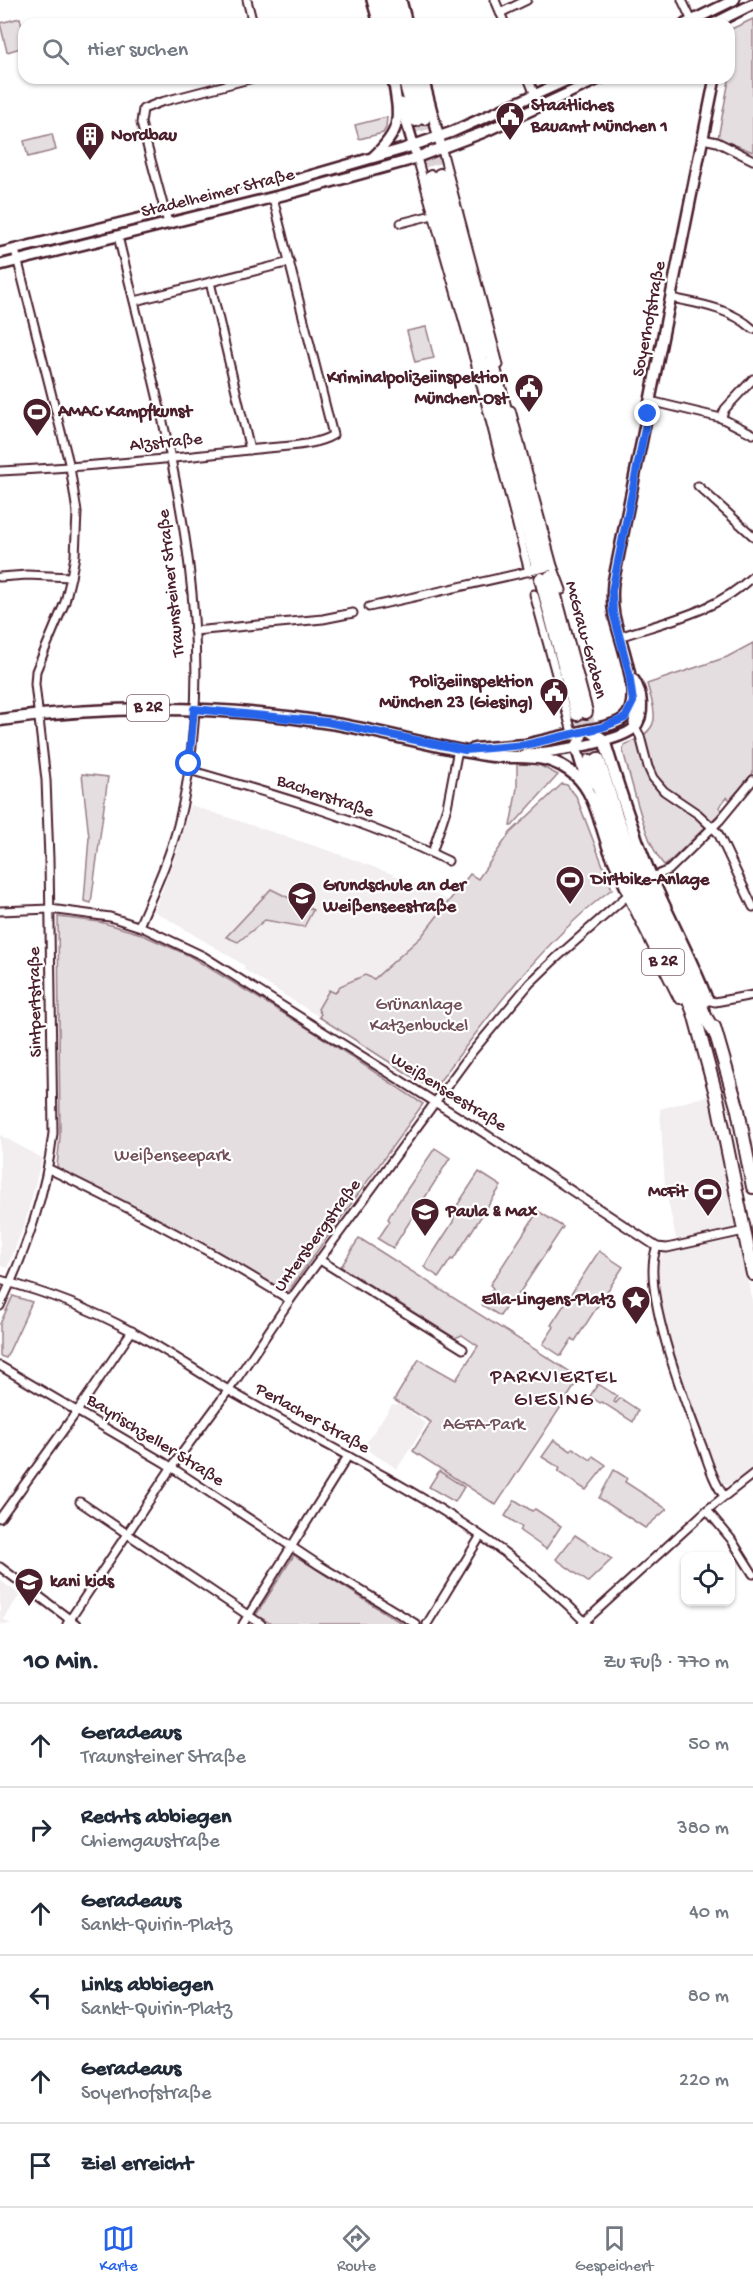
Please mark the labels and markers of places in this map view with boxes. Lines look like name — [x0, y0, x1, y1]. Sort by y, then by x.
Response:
place label: Staatliches Bauamt München 1 — [530, 96, 668, 138]
public building icon: Staatliches Bauamt München 1 — [494, 100, 526, 142]
building icon: Nordbau — [74, 120, 106, 162]
place label: Nordbau — [111, 126, 178, 147]
place label: Kriminalpolizeiinspektion München-Ost — [326, 368, 510, 410]
public building icon: Kriminalpolizeiinspektion München-Ost — [513, 372, 545, 414]
sports icon: AMAC Kampfkunst — [21, 396, 53, 438]
place label: AMAC Kampfkunst — [57, 402, 193, 423]
place label: Polizeiinspektion München 23 (Giesing) — [379, 672, 533, 714]
public building icon: Polizeiinspektion München 23 (Giesing) — [538, 676, 570, 718]
sports icon: Dirtbike-Anlage — [554, 864, 586, 906]
place label: Dirtbike-Anlage — [589, 870, 710, 891]
place label: Grundschule an der Weißenseestraße — [322, 876, 468, 918]
school or university icon: Grundschule an der Weißenseestraße — [286, 880, 318, 922]
sports icon: McFit — [692, 1176, 724, 1218]
place label: McFit — [648, 1182, 689, 1203]
school or university icon: Paula & Max — [409, 1196, 441, 1238]
place label: Paula & Max — [445, 1202, 538, 1223]
place icon: Ella-Lingens-Platz — [620, 1284, 652, 1326]
place label: Ella-Lingens-Platz — [482, 1290, 616, 1311]
school or university icon: kani kids — [13, 1566, 45, 1608]
place label: kani kids — [50, 1572, 115, 1593]

